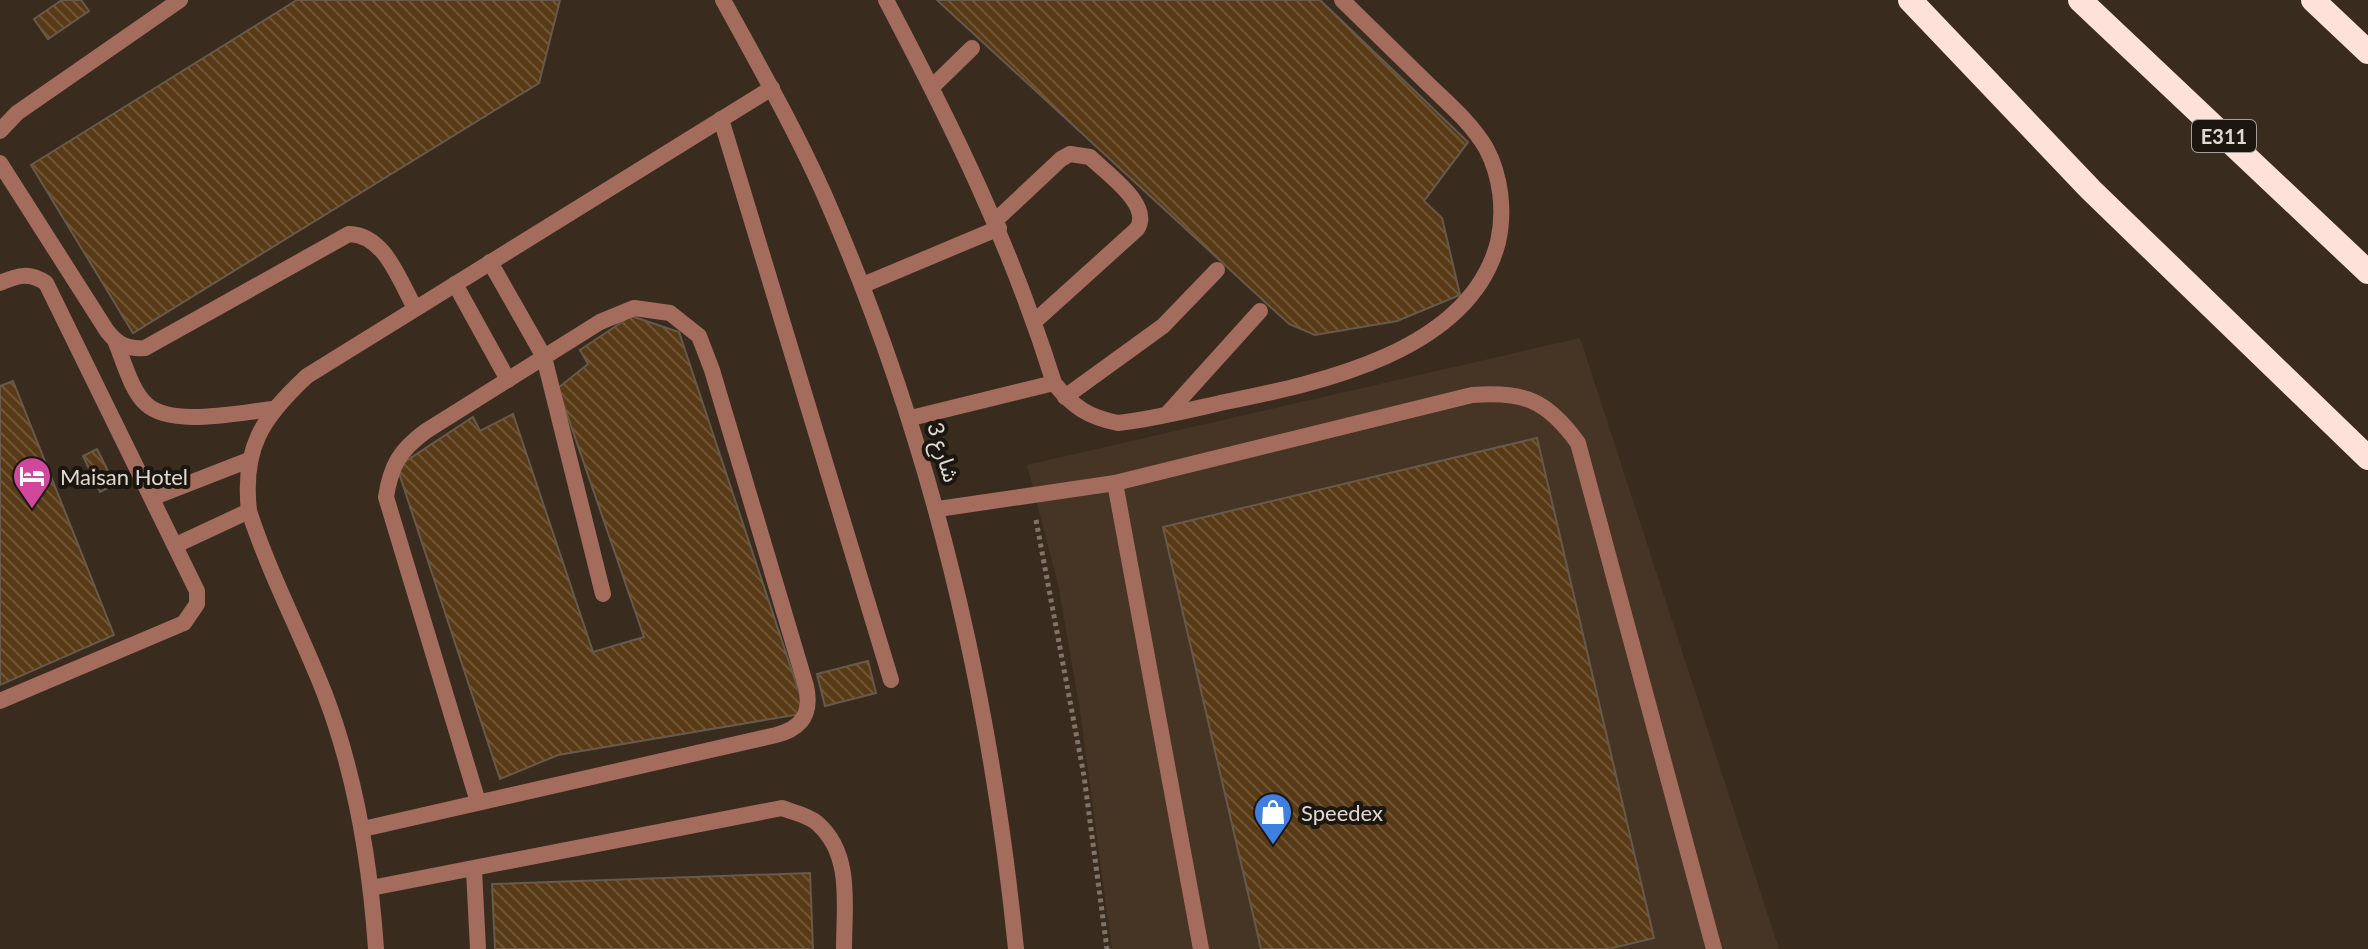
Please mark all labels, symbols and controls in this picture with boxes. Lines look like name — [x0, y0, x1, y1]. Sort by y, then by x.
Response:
road number: E311 — [2192, 120, 2256, 152]
street label: شارع 3 — [918, 419, 966, 486]
hotel icon: Maisan Hotel — [11, 455, 53, 510]
place label: Maisan Hotel — [60, 463, 188, 490]
shop icon: Speedex — [1252, 791, 1294, 846]
place label: Speedex — [1301, 799, 1383, 826]

